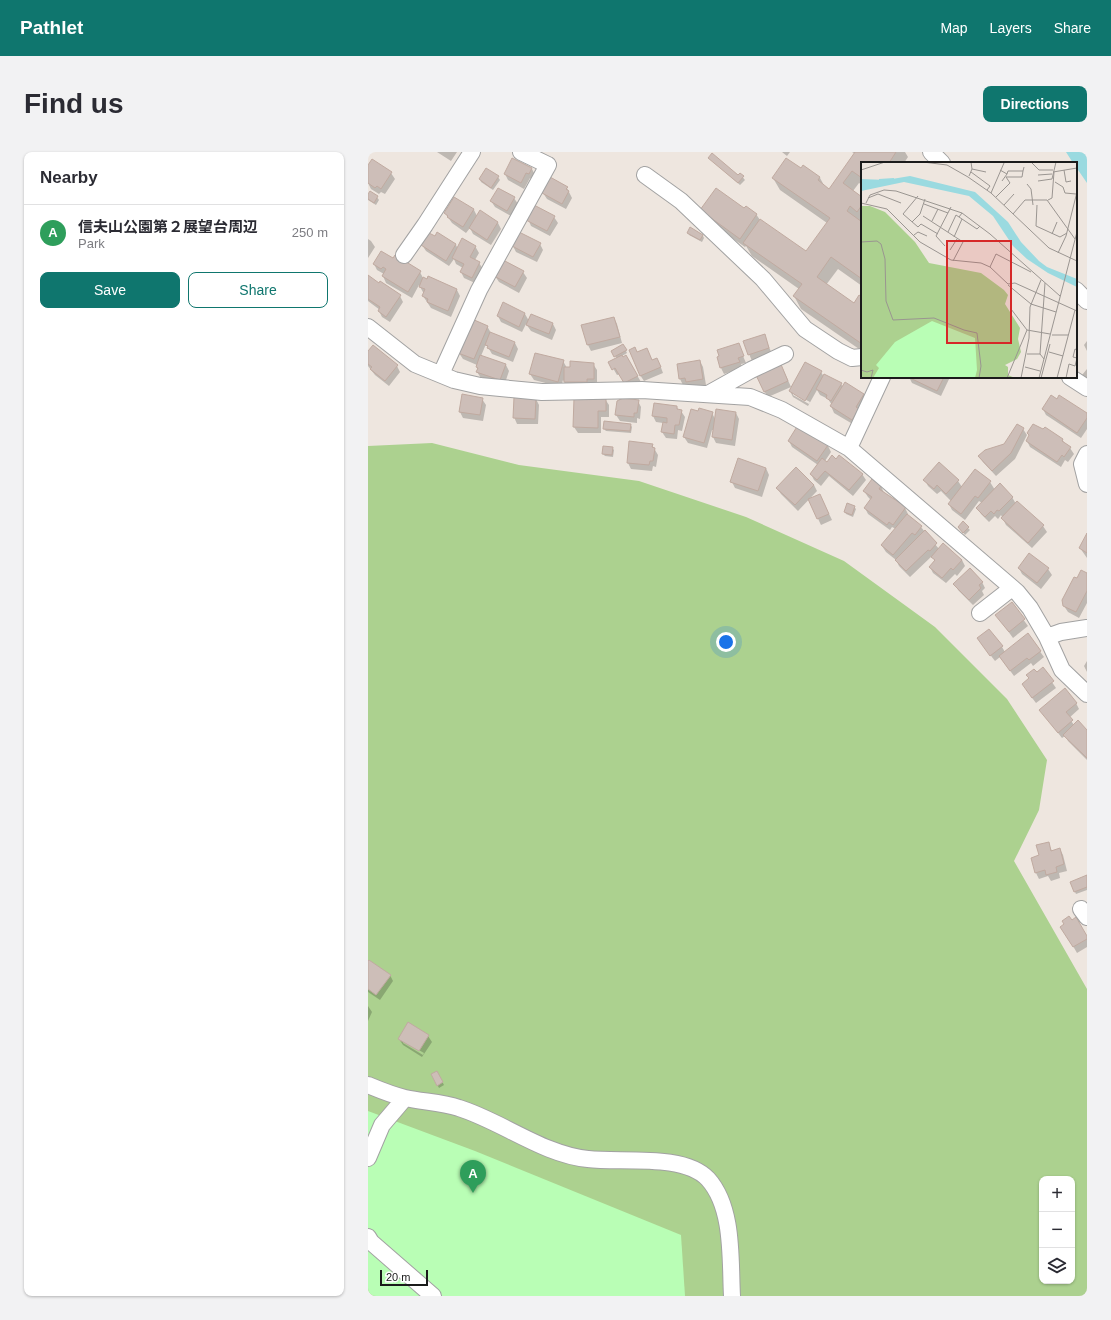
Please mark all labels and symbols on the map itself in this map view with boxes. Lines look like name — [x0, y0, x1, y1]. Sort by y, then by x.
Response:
inset map — [861, 162, 1077, 378]
your location — [716, 632, 736, 652]
pin: A — [460, 1160, 486, 1193]
scale bar — [380, 1268, 428, 1287]

